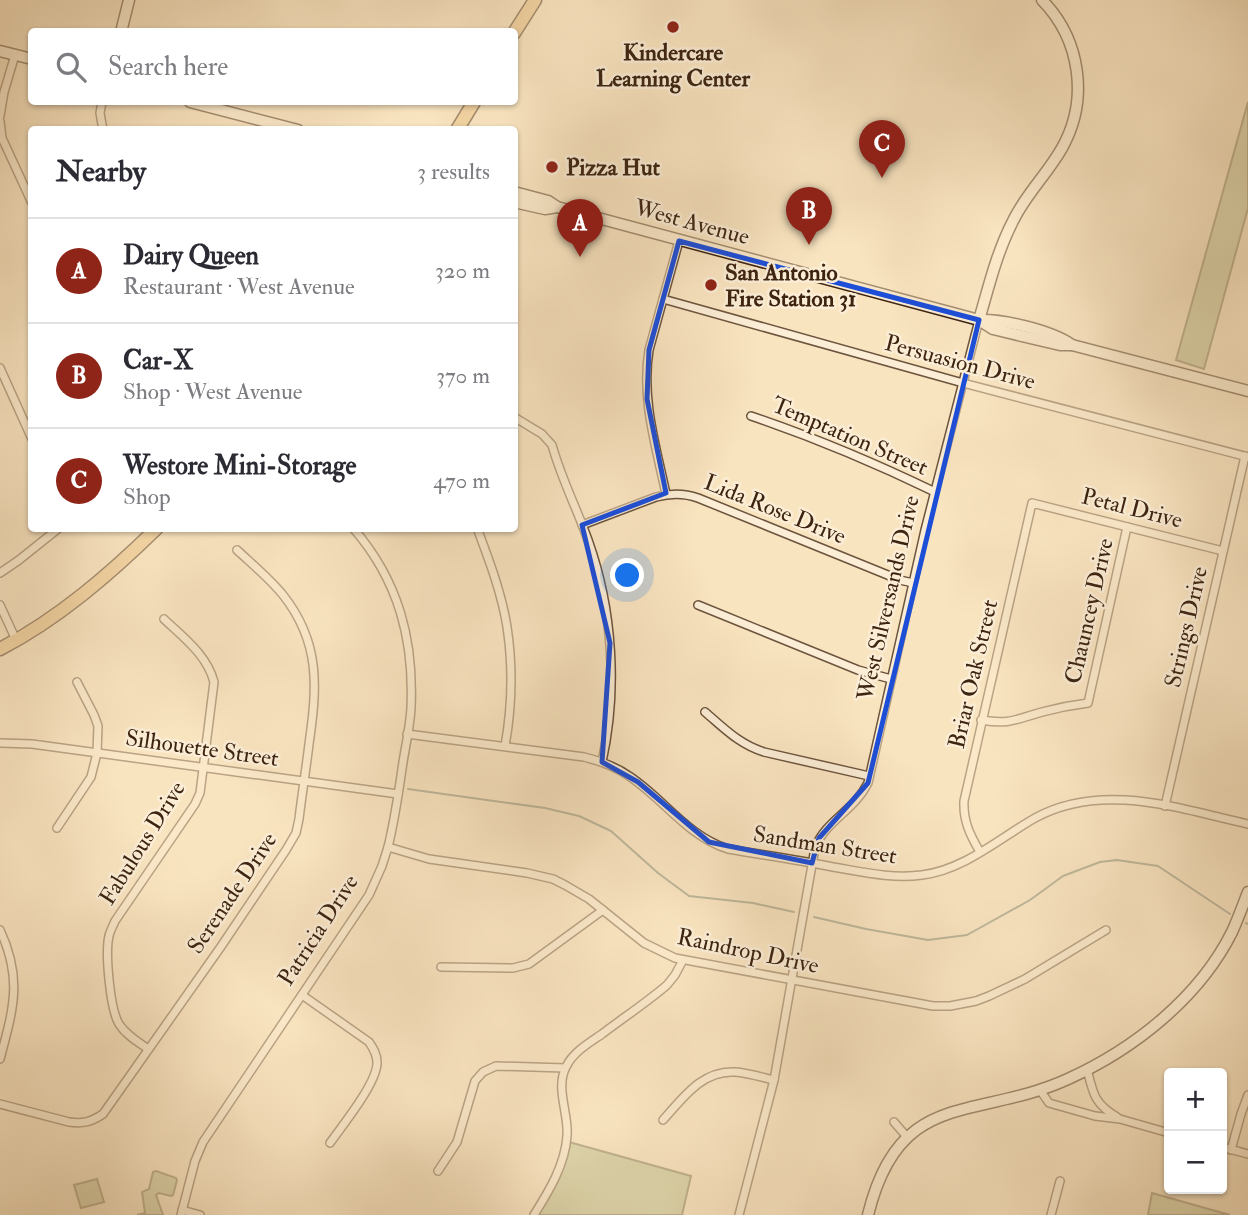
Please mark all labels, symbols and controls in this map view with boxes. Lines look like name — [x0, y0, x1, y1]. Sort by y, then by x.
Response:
marker: Kindercare Learning Center — [665, 19, 681, 35]
search box — [28, 28, 518, 105]
place label: Kindercare Learning Center — [596, 38, 750, 94]
icon: search — [52, 48, 90, 86]
text: Search here — [108, 51, 228, 83]
pin: C — [859, 120, 905, 178]
text: Nearby — [56, 153, 146, 190]
place label: Pizza Hut — [566, 153, 660, 182]
text: 3 results — [417, 157, 490, 186]
marker: Pizza Hut — [544, 159, 560, 175]
pin: B — [786, 187, 832, 245]
street label: West Avenue — [630, 193, 753, 251]
pin: A — [557, 199, 603, 257]
text: Dairy Queen — [123, 240, 259, 272]
text: A — [72, 256, 86, 285]
text: 320 m — [435, 256, 490, 285]
place label: San Antonio Fire Station 31 — [725, 258, 856, 313]
text: Restaurant · West Avenue — [123, 272, 355, 301]
marker: San Antonio Fire Station 31 — [703, 277, 719, 293]
street label: Persuasion Drive — [882, 328, 1039, 396]
text: Car-X — [123, 345, 193, 377]
text: B — [71, 361, 87, 390]
text: 370 m — [436, 361, 490, 390]
text: Shop · West Avenue — [123, 377, 302, 406]
street label: Temptation Street — [767, 390, 932, 483]
text: Westore Mini-Storage — [123, 450, 356, 482]
text: C — [71, 466, 87, 495]
text: 470 m — [433, 466, 490, 495]
street label: Lida Rose Drive — [700, 467, 851, 551]
street label: Petal Drive — [1079, 481, 1186, 535]
text: Shop — [123, 482, 171, 511]
street label: West Silversands Drive — [850, 492, 926, 704]
street label: Chauncey Drive — [1058, 535, 1120, 687]
your location — [610, 558, 644, 592]
street label: Strings Drive — [1158, 563, 1214, 690]
street label: Briar Oak Street — [942, 597, 1004, 751]
street label: Silhouette Street — [124, 723, 280, 773]
street label: Fabulous Drive — [92, 775, 192, 910]
street label: Sandman Street — [751, 819, 899, 871]
street label: Serenade Drive — [181, 826, 283, 959]
street label: Patricia Drive — [271, 869, 365, 991]
street label: Raindrop Drive — [674, 922, 822, 981]
map controls — [1164, 1068, 1227, 1194]
button: + — [1164, 1068, 1227, 1131]
button: − — [1164, 1131, 1227, 1194]

